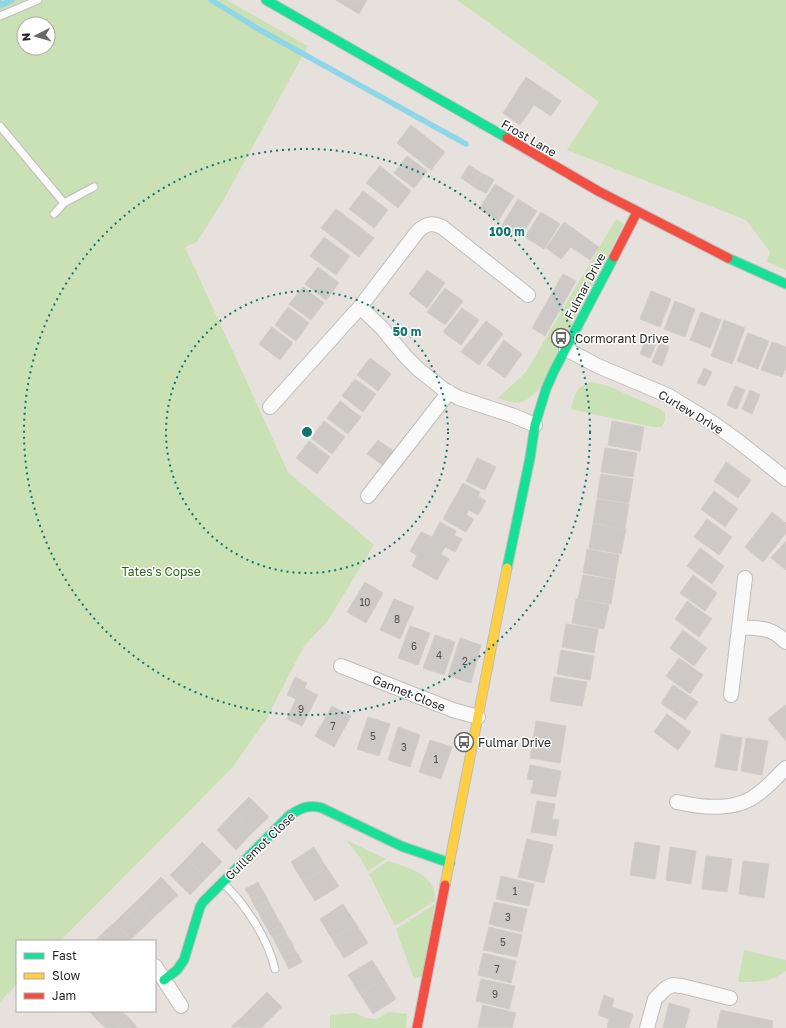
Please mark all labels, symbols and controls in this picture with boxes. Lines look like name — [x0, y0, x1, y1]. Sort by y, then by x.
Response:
north arrow — [16, 16, 56, 56]
text: N — [19, 32, 32, 42]
street label: Frost Lane — [499, 116, 559, 160]
text: 100 m — [489, 224, 525, 239]
street label: Fulmar Drive — [561, 250, 609, 322]
text: 50 m — [393, 324, 421, 339]
bus stop icon: Cormorant Drive — [550, 327, 572, 349]
place label: Cormorant Drive — [575, 331, 669, 346]
street label: Curlew Drive — [656, 387, 726, 437]
centre of rings — [300, 425, 314, 439]
park label: Tates's Copse — [121, 564, 201, 579]
house number: 10 — [359, 596, 371, 608]
house number: 8 — [394, 613, 400, 625]
house number: 6 — [411, 640, 417, 652]
house number: 4 — [436, 649, 442, 661]
house number: 2 — [462, 655, 468, 667]
street label: Gannet Close — [370, 672, 448, 714]
house number: 9 — [298, 703, 304, 715]
house number: 7 — [330, 720, 336, 732]
house number: 5 — [370, 730, 376, 742]
bus stop icon: Fulmar Drive — [453, 731, 475, 753]
place label: Fulmar Drive — [478, 735, 551, 750]
house number: 3 — [401, 741, 407, 753]
house number: 1 — [434, 753, 439, 765]
street label: Guillemot Close — [222, 809, 298, 883]
house number: 1 — [513, 885, 518, 897]
house number: 3 — [505, 911, 511, 923]
house number: 5 — [500, 936, 506, 948]
legend — [16, 940, 156, 1012]
text: Fast — [52, 948, 77, 963]
house number: 7 — [494, 963, 500, 975]
text: Slow — [52, 968, 80, 983]
text: Jam — [52, 988, 76, 1003]
house number: 9 — [492, 988, 498, 1000]

